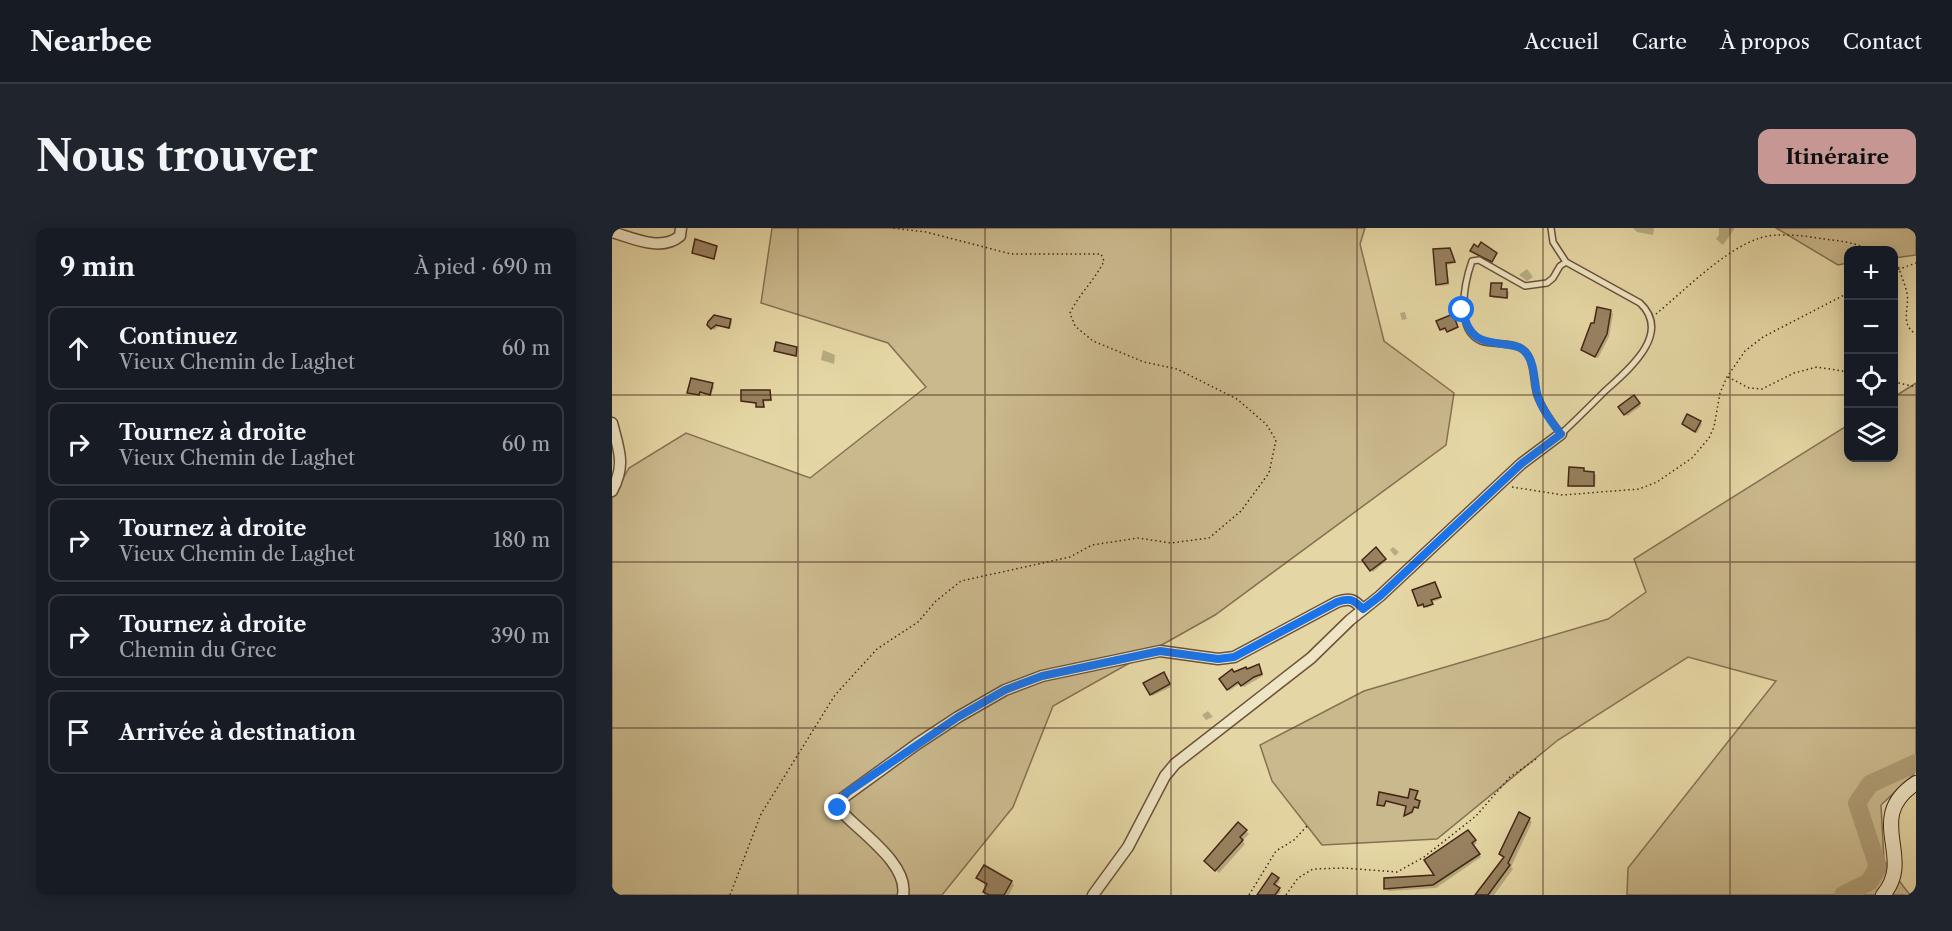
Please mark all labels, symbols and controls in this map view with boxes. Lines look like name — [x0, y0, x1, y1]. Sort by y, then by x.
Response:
text: Nearbee — [30, 24, 152, 58]
text: Accueil — [1524, 29, 1599, 54]
text: Carte — [1632, 29, 1687, 54]
text: À propos — [1720, 29, 1810, 54]
text: Contact — [1843, 29, 1922, 54]
button: Itinéraire — [1758, 129, 1916, 184]
text: Nous trouver — [36, 130, 318, 182]
map controls — [1844, 246, 1898, 462]
button: + — [1844, 246, 1898, 300]
text: 9 min — [60, 251, 135, 283]
text: À pied · 690 m — [414, 255, 552, 279]
route start — [1448, 296, 1474, 322]
button: − — [1844, 300, 1898, 354]
text: Continuez — [119, 323, 238, 350]
icon: ahead — [62, 332, 95, 365]
text: 60 m — [502, 336, 550, 360]
text: Vieux Chemin de Laghet — [119, 350, 355, 374]
button: locate — [1844, 354, 1898, 408]
button: layers — [1844, 408, 1898, 462]
text: Tournez à droite — [119, 419, 306, 446]
icon: right — [62, 428, 95, 461]
text: 60 m — [502, 432, 550, 456]
text: Vieux Chemin de Laghet — [119, 446, 355, 470]
text: Tournez à droite — [119, 515, 306, 542]
icon: right — [62, 524, 95, 557]
text: 180 m — [493, 528, 550, 552]
text: Vieux Chemin de Laghet — [119, 542, 355, 566]
text: Tournez à droite — [119, 611, 306, 638]
icon: right — [62, 620, 95, 653]
text: 390 m — [491, 624, 550, 648]
text: Chemin du Grec — [119, 638, 277, 662]
icon: arrive — [62, 716, 95, 749]
text: Arrivée à destination — [119, 719, 356, 746]
route end — [824, 794, 850, 820]

